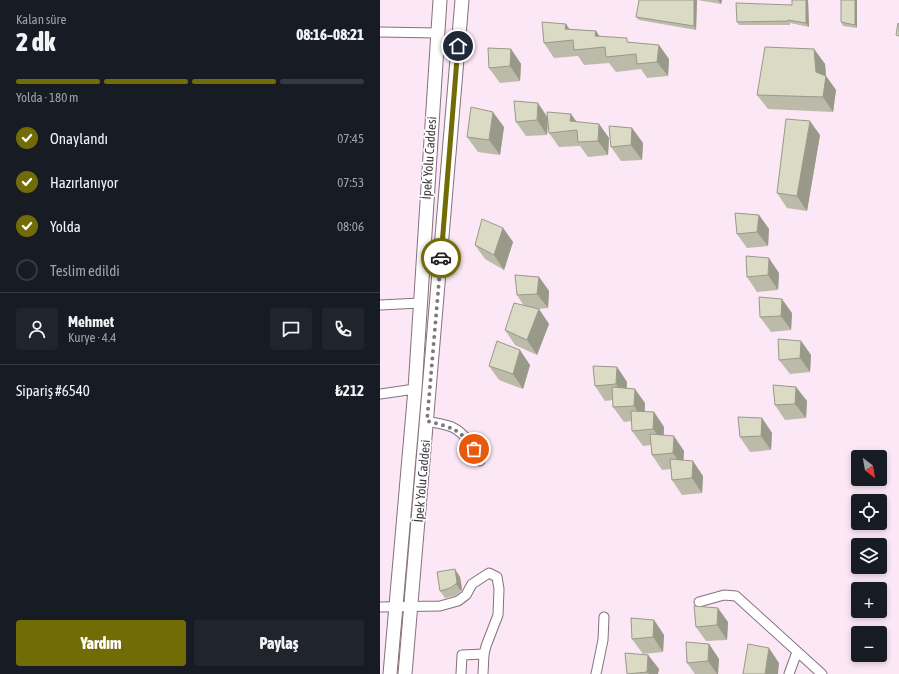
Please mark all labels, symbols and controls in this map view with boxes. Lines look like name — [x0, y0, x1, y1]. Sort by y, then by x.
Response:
text: Kalan süre — [16, 12, 66, 27]
text: 08:16–08:21 — [296, 26, 364, 43]
text: 2 dk — [16, 27, 56, 57]
pin — [441, 29, 475, 63]
icon: home — [447, 35, 469, 57]
text: Yolda · 180 m — [16, 90, 78, 105]
street label: İpek Yolu Caddesi — [419, 116, 439, 200]
icon: check — [16, 127, 38, 149]
text: Onaylandı — [50, 130, 108, 147]
text: 07:45 — [337, 131, 364, 146]
icon: check — [16, 171, 38, 193]
text: Hazırlanıyor — [50, 174, 118, 191]
text: 07:53 — [337, 175, 364, 190]
icon: check — [16, 215, 38, 237]
text: Yolda — [50, 218, 81, 235]
text: 08:06 — [337, 219, 364, 234]
courier — [421, 238, 461, 278]
icon: car — [430, 247, 452, 269]
text: Teslim edildi — [50, 262, 120, 279]
button: person — [16, 308, 58, 350]
button: chat — [270, 308, 312, 350]
button: phone — [322, 308, 364, 350]
text: Mehmet — [68, 313, 114, 330]
text: Kurye · 4.4 — [68, 330, 116, 345]
text: Sipariş #6540 — [16, 382, 90, 399]
text: ₺212 — [335, 382, 364, 399]
pin — [457, 432, 491, 466]
icon: bag — [463, 438, 485, 460]
street label: İpek Yolu Caddesi — [411, 439, 433, 523]
north arrow — [851, 450, 887, 486]
map controls — [851, 450, 887, 662]
button: locate — [851, 494, 887, 530]
button: layers — [851, 538, 887, 574]
button: + — [851, 582, 887, 618]
button: Yardım — [16, 620, 186, 666]
button: Paylaş — [194, 620, 364, 666]
button: − — [851, 626, 887, 662]

